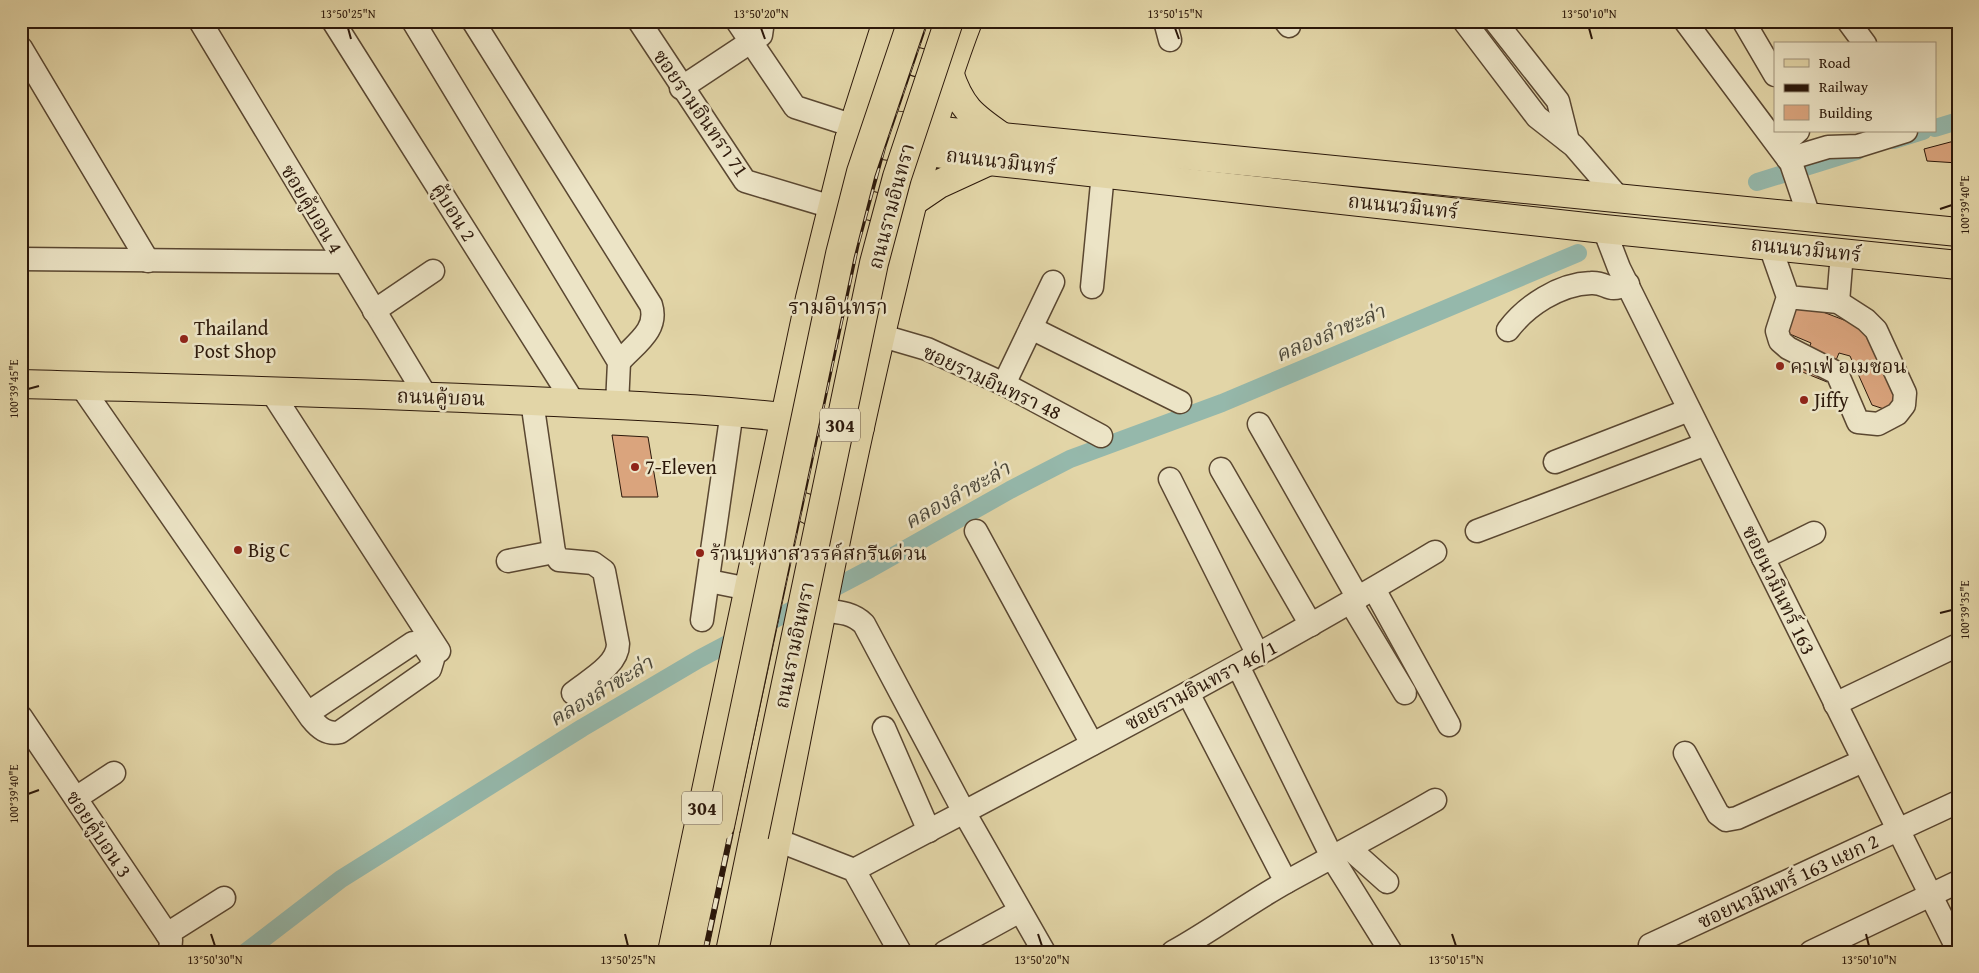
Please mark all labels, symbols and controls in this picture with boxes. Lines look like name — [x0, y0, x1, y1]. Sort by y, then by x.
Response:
text: 13°50'25"N — [320, 5, 376, 22]
text: 13°50'20"N — [733, 5, 789, 22]
text: 13°50'15"N — [1147, 5, 1203, 22]
text: 13°50'10"N — [1561, 5, 1617, 22]
legend — [1774, 42, 1936, 132]
street label: ซอยรามอินทรา 71 — [647, 43, 756, 182]
text: Road — [1819, 52, 1850, 73]
text: Railway — [1819, 76, 1869, 97]
text: Building — [1819, 102, 1873, 123]
street label: ถนนนวมินทร์ — [944, 139, 1059, 182]
street label: ถนนรามอินทรา — [860, 140, 921, 272]
street label: ซอยคู้บอน 4 — [274, 159, 351, 259]
text: 100°39'40"E — [1956, 175, 1973, 235]
street label: คู้บอน 2 — [425, 177, 484, 247]
street label: ถนนนวมินทร์ — [1347, 185, 1461, 226]
street label: ถนนนวมินทร์ — [1750, 228, 1864, 269]
district label: รามอินทรา — [788, 290, 888, 322]
water label: คลองลำชะล่า — [1270, 295, 1390, 370]
place label: Thailand Post Shop — [194, 313, 277, 365]
marker: Thailand Post Shop — [178, 333, 190, 345]
street label: ซอยรามอินทรา 48 — [918, 337, 1066, 426]
place label: คาเฟ่ อเมซอน — [1790, 351, 1907, 380]
text: 100°39'45"E — [5, 359, 22, 419]
marker: คาเฟ่ อเมซอน — [1774, 360, 1786, 372]
street label: ถนนคู้บอน — [396, 380, 486, 413]
place label: Jiffy — [1811, 385, 1849, 414]
marker: Jiffy — [1798, 394, 1810, 406]
road number: 304 — [820, 408, 860, 442]
place label: 7-Eleven — [645, 452, 717, 481]
water label: คลองลำชะล่า — [898, 452, 1016, 536]
marker: 7-Eleven — [629, 461, 641, 473]
street label: ซอยนวมินทร์ 163 — [1736, 520, 1823, 660]
place label: Big C — [248, 535, 290, 564]
place label: ร้านบุหงาสวรรค์สกรีนด่วน — [710, 538, 927, 567]
marker: Big C — [232, 544, 244, 556]
marker: ร้านบุหงาสวรรค์สกรีนด่วน — [694, 547, 706, 559]
street label: ถนนรามอินทรา — [766, 579, 821, 711]
text: 100°39'35"E — [1956, 580, 1973, 640]
street label: ซอยรามอินทรา 46/1 — [1119, 632, 1282, 737]
water label: คลองลำชะล่า — [543, 647, 659, 734]
text: 100°39'40"E — [5, 764, 22, 824]
street label: ซอยคู้บอน 3 — [59, 784, 139, 883]
road number: 304 — [682, 791, 722, 824]
street label: ซอยนวมินทร์ 163 แยก 2 — [1693, 826, 1883, 935]
text: 13°50'30"N — [187, 951, 243, 968]
text: 13°50'25"N — [600, 951, 656, 968]
text: 13°50'20"N — [1014, 951, 1070, 968]
text: 13°50'15"N — [1428, 951, 1484, 968]
text: 13°50'10"N — [1841, 951, 1897, 968]

